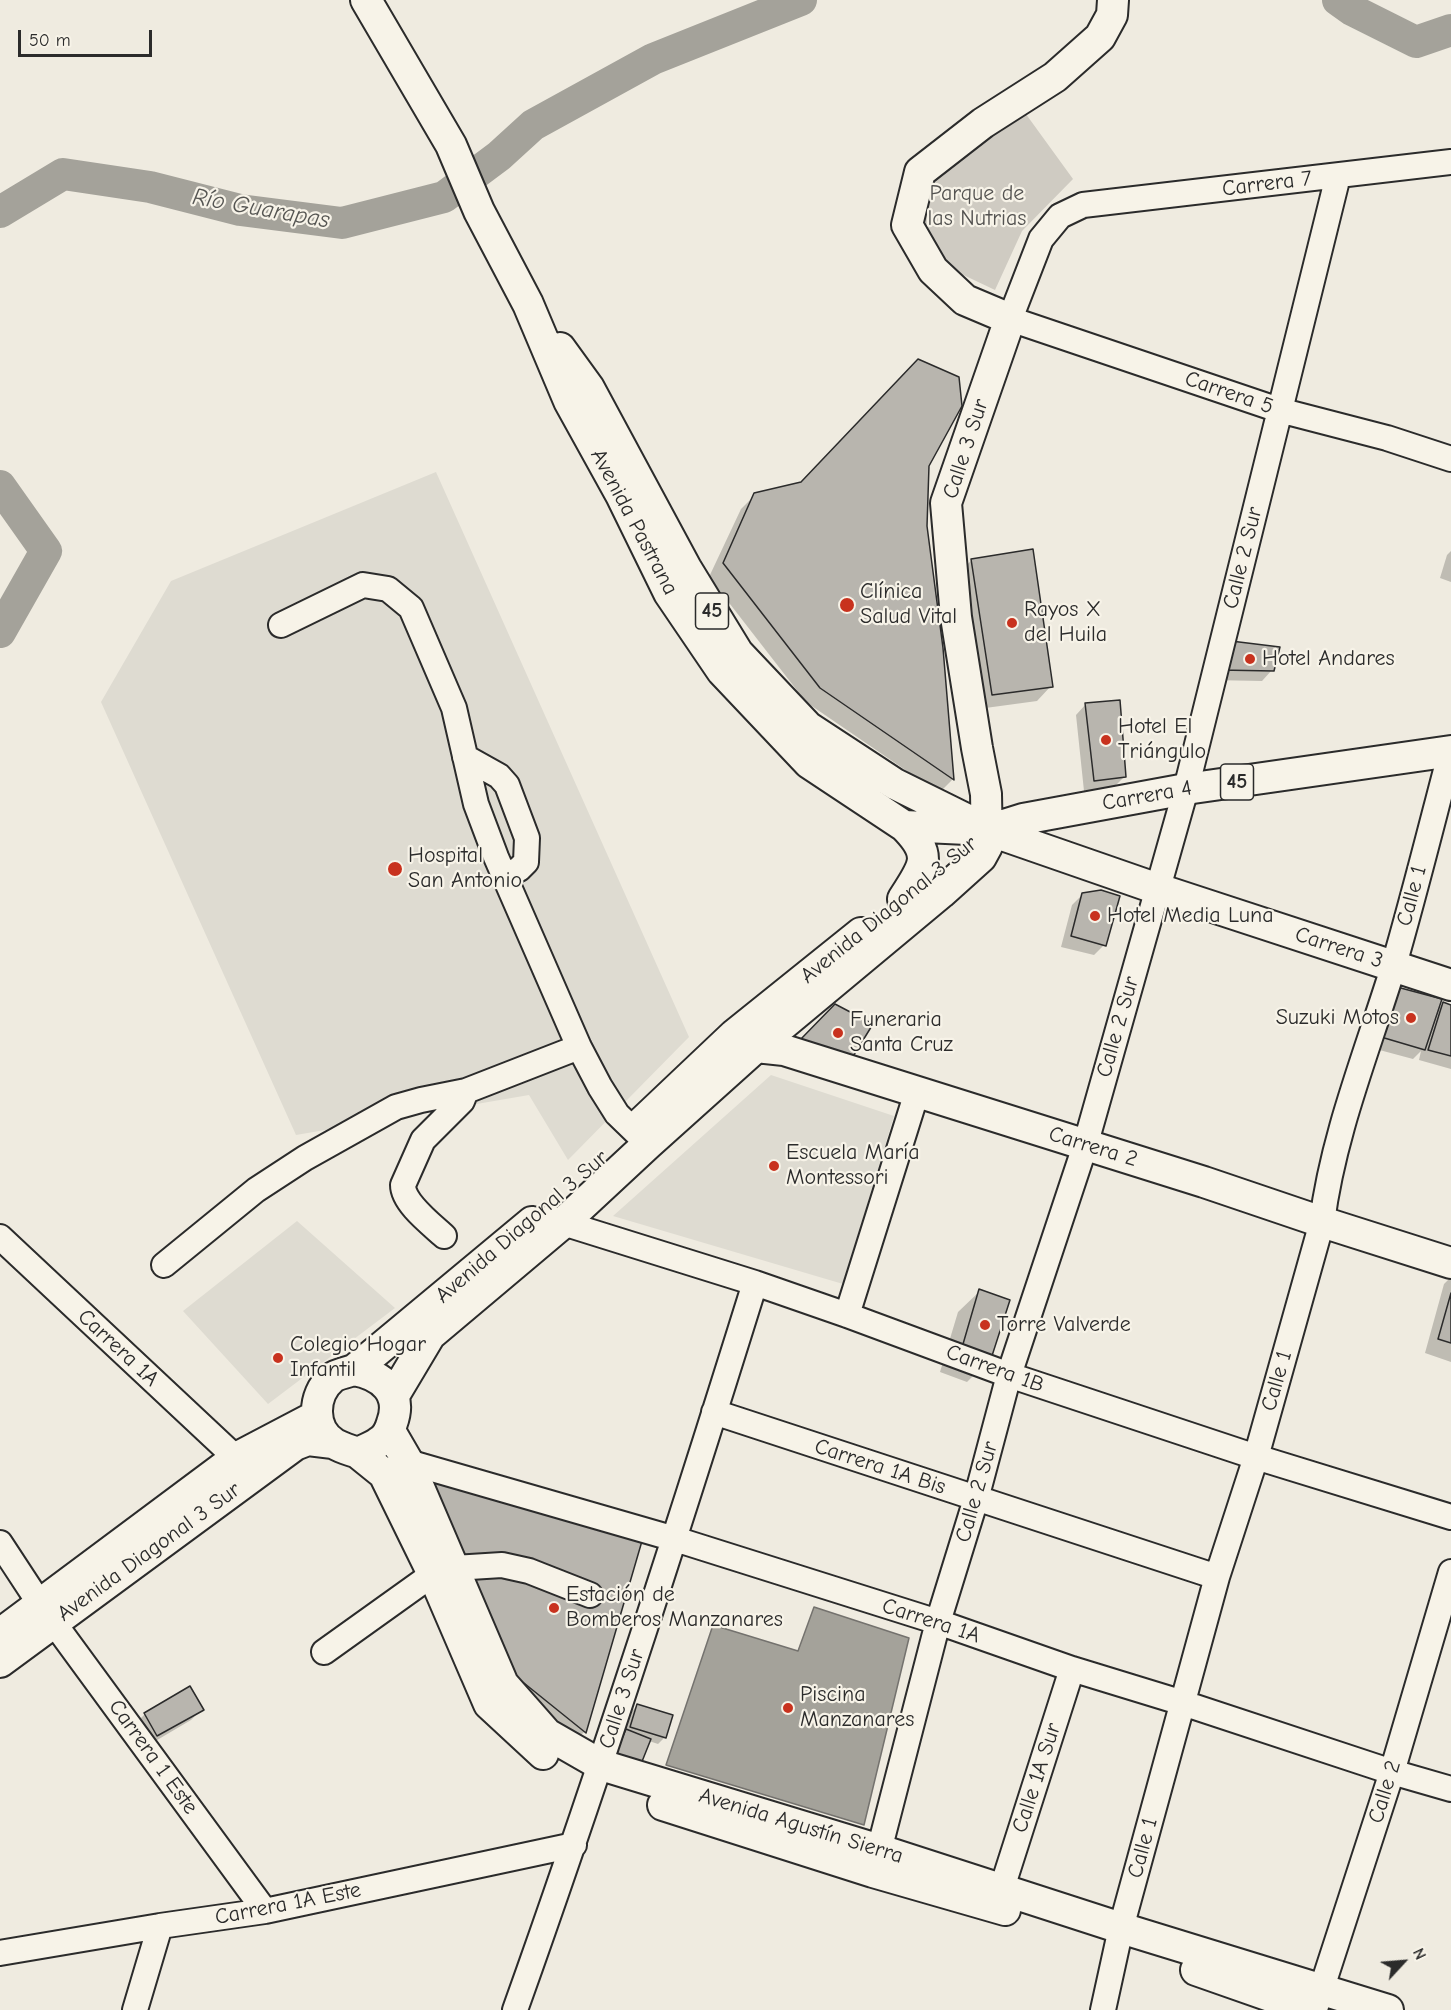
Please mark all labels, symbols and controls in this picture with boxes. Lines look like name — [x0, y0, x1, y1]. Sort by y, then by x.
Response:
scale bar — [21, 18, 154, 56]
text: 50 m — [29, 30, 71, 51]
street label: Carrera 7 — [1221, 165, 1313, 203]
park label: Parque de las Nutrias — [928, 181, 1026, 232]
water label: Río Guarapas — [190, 183, 332, 235]
street label: Carrera 5 — [1181, 366, 1277, 420]
street label: Calle 3 Sur — [937, 396, 995, 502]
street label: Avenida Pastrana — [584, 445, 684, 599]
street label: Calle 2 Sur — [1218, 504, 1268, 612]
place label: Clínica Salud Vital — [860, 579, 957, 630]
road number: 45 — [696, 593, 728, 629]
marker: Clínica Salud Vital — [838, 596, 856, 614]
place label: Rayos X del Huila — [1024, 597, 1107, 648]
marker: Rayos X del Huila — [1005, 616, 1019, 630]
place label: Hotel Andares — [1262, 646, 1395, 672]
marker: Hotel Andares — [1243, 652, 1257, 666]
place label: Hotel El Triángulo — [1118, 714, 1206, 766]
marker: Hotel El Triángulo — [1099, 733, 1113, 747]
road number: 45 — [1220, 764, 1254, 800]
street label: Carrera 4 — [1100, 775, 1194, 817]
street label: Avenida Diagonal 3 Sur — [795, 831, 983, 989]
place label: Hospital San Antonio — [408, 843, 522, 894]
marker: Hospital San Antonio — [386, 860, 404, 878]
street label: Calle 1 — [1391, 863, 1433, 929]
place label: Hotel Media Luna — [1107, 903, 1273, 929]
marker: Hotel Media Luna — [1088, 909, 1102, 923]
street label: Carrera 3 — [1292, 921, 1386, 975]
street label: Calle 2 Sur — [1091, 973, 1145, 1081]
place label: Suzuki Motos — [1276, 1005, 1399, 1031]
place label: Funeraria Santa Cruz — [850, 1007, 953, 1058]
marker: Suzuki Motos — [1404, 1011, 1418, 1025]
marker: Funeraria Santa Cruz — [831, 1026, 845, 1040]
street label: Carrera 2 — [1045, 1121, 1141, 1173]
place label: Escuela María Montessori — [786, 1140, 920, 1192]
street label: Avenida Diagonal 3 Sur — [430, 1145, 614, 1309]
marker: Escuela María Montessori — [767, 1159, 781, 1173]
street label: Carrera 1A — [72, 1304, 164, 1392]
place label: Torre Valverde — [997, 1312, 1131, 1338]
marker: Torre Valverde — [978, 1318, 992, 1332]
place label: Colegio Hogar Infantil — [290, 1332, 426, 1384]
street label: Carrera 1B — [942, 1339, 1048, 1399]
street label: Calle 1 — [1256, 1348, 1298, 1414]
marker: Colegio Hogar Infantil — [271, 1351, 285, 1365]
street label: Carrera 1A Bis — [811, 1433, 949, 1501]
street label: Calle 2 Sur — [950, 1438, 1004, 1546]
street label: Avenida Diagonal 3 Sur — [52, 1477, 246, 1627]
place label: Estación de Bomberos Manzanares — [566, 1582, 783, 1634]
street label: Carrera 1A — [879, 1593, 983, 1649]
marker: Estación de Bomberos Manzanares — [547, 1601, 561, 1615]
street label: Calle 3 Sur — [593, 1646, 651, 1752]
place label: Piscina Manzanares — [800, 1682, 914, 1734]
street label: Carrera 1 Este — [103, 1695, 203, 1819]
marker: Piscina Manzanares — [781, 1701, 795, 1715]
street label: Calle 1A Sur — [1007, 1720, 1067, 1836]
street label: Calle 2 — [1363, 1757, 1407, 1827]
street label: Avenida Agustín Sierra — [696, 1782, 906, 1870]
street label: Calle 1 — [1122, 1815, 1164, 1881]
street label: Carrera 1A Este — [213, 1877, 363, 1931]
north arrow — [1373, 1932, 1433, 1992]
text: N — [1409, 1945, 1430, 1963]

